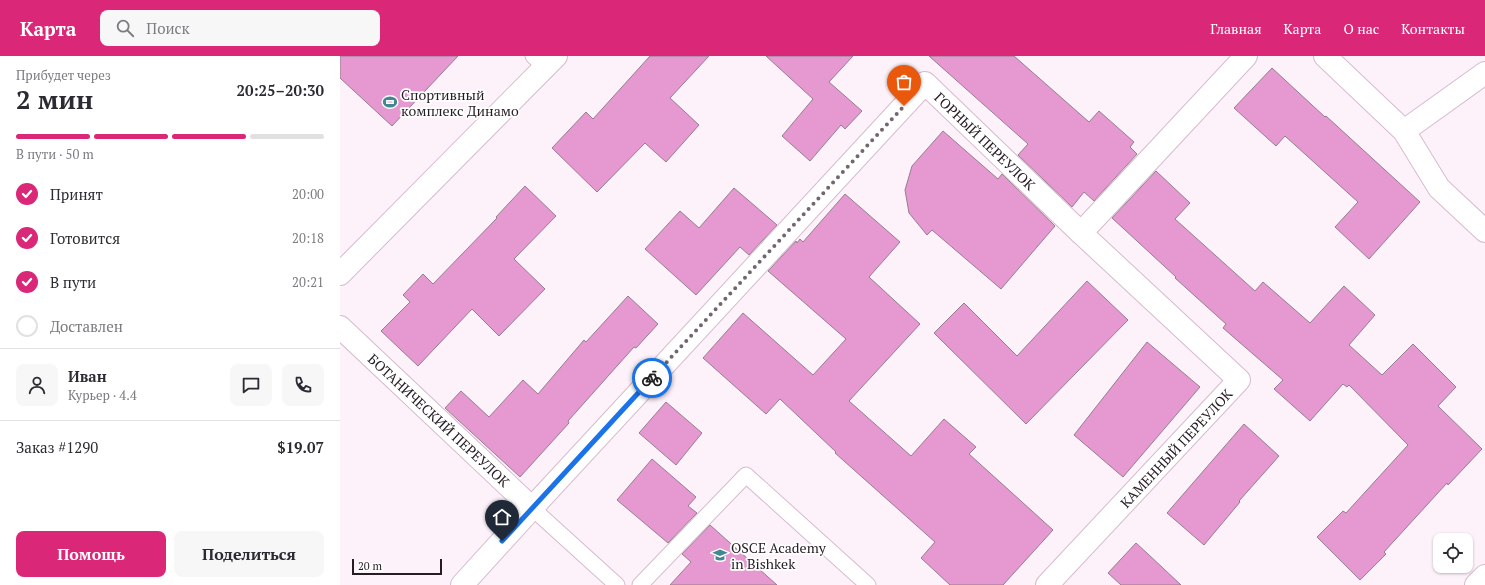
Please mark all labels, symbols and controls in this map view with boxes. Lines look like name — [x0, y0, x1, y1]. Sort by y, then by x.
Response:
search box — [100, 10, 380, 46]
text: Карта — [20, 16, 76, 41]
icon: search — [114, 17, 136, 39]
text: Поиск — [146, 18, 190, 38]
text: Главная — [1210, 19, 1262, 38]
text: Карта — [1284, 19, 1321, 38]
text: О нас — [1343, 19, 1379, 38]
text: Контакты — [1401, 19, 1465, 38]
pin — [887, 65, 921, 106]
text: Прибудет через — [16, 66, 111, 84]
icon: bag — [893, 71, 915, 93]
text: 20:25–20:30 — [237, 80, 324, 100]
text: 2 мин — [16, 82, 93, 116]
place label: Спортивный комплекс Динамо — [401, 85, 519, 120]
street label: ГОРНЫЙ ПЕРЕУЛОК — [930, 88, 1040, 195]
sports icon: Спортивный комплекс Динамо — [382, 94, 398, 110]
text: В пути · 50 m — [16, 145, 94, 163]
icon: check — [16, 183, 38, 205]
text: Принят — [50, 184, 103, 204]
text: 20:00 — [292, 185, 324, 203]
icon: check — [16, 227, 38, 249]
text: Готовится — [50, 228, 120, 248]
text: 20:18 — [292, 229, 324, 247]
icon: check — [16, 271, 38, 293]
text: В пути — [50, 272, 96, 292]
text: 20:21 — [292, 273, 324, 291]
text: Доставлен — [50, 316, 123, 336]
street label: БОТАНИЧЕСКИЙ ПЕРЕУЛОК — [364, 349, 515, 491]
courier — [632, 358, 672, 398]
button: person — [16, 364, 58, 406]
button: chat — [230, 364, 272, 406]
button: phone — [282, 364, 324, 406]
text: Иван — [68, 366, 107, 386]
icon: bike — [641, 367, 663, 389]
street label: КАМЕННЫЙ ПЕРЕУЛОК — [1116, 384, 1237, 512]
text: Курьер · 4.4 — [68, 386, 137, 404]
text: Заказ #1290 — [16, 437, 98, 457]
text: $19.07 — [277, 437, 324, 457]
pin — [485, 500, 519, 541]
icon: home — [491, 506, 513, 528]
button: Помощь — [16, 531, 166, 577]
button: Поделиться — [174, 531, 324, 577]
map controls — [1433, 533, 1473, 573]
button: locate — [1433, 533, 1473, 573]
place label: OSCE Academy in Bishkek — [731, 538, 827, 573]
school or university icon: OSCE Academy in Bishkek — [712, 547, 728, 563]
scale bar — [352, 557, 442, 576]
text: 20 m — [358, 559, 382, 573]

